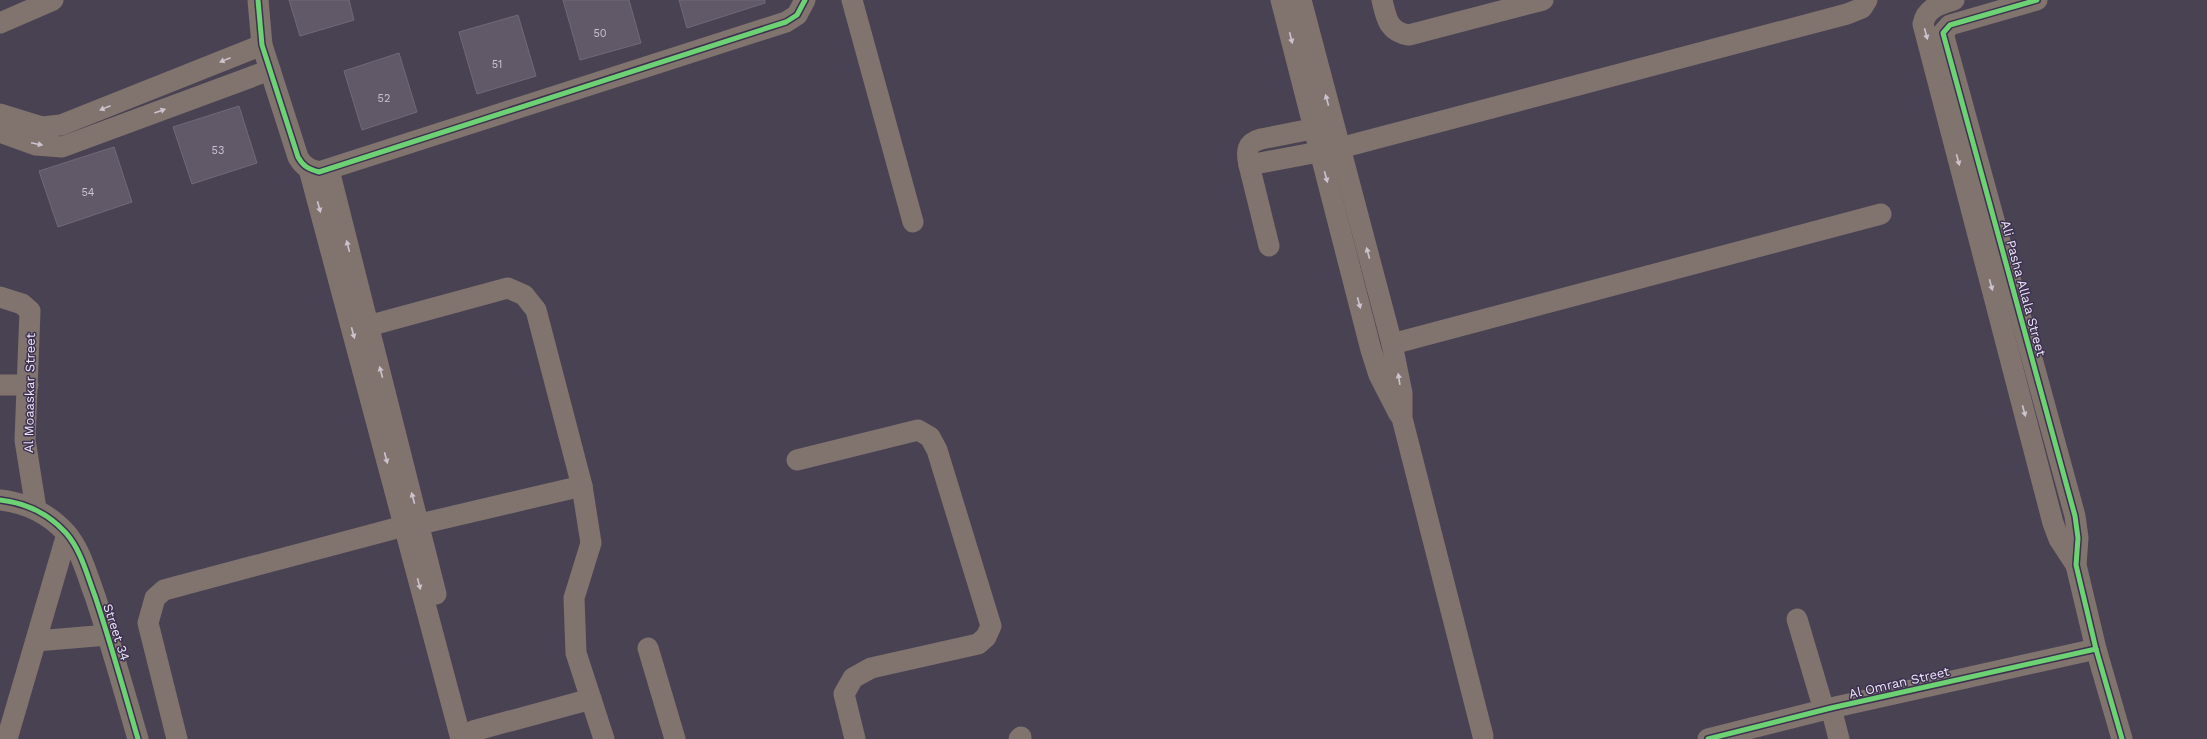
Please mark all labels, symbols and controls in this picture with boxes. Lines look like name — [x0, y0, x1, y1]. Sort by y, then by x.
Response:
house number: 50 — [593, 27, 607, 40]
one-way arrow — [1923, 28, 1929, 40]
one-way arrow — [1288, 32, 1294, 44]
one-way arrow — [219, 57, 231, 63]
house number: 51 — [492, 58, 502, 71]
house number: 52 — [378, 92, 390, 105]
one-way arrow — [1324, 94, 1330, 106]
one-way arrow — [99, 105, 110, 111]
one-way arrow — [154, 108, 166, 114]
one-way arrow — [31, 142, 43, 148]
house number: 53 — [212, 144, 224, 157]
one-way arrow — [1956, 153, 1962, 166]
one-way arrow — [1324, 171, 1330, 184]
house number: 54 — [81, 186, 95, 199]
one-way arrow — [316, 201, 322, 213]
street label: Ali Pasha Allala Street — [1998, 219, 2049, 358]
one-way arrow — [345, 240, 351, 252]
one-way arrow — [1365, 246, 1371, 258]
one-way arrow — [1989, 279, 1995, 292]
one-way arrow — [1356, 297, 1362, 309]
one-way arrow — [350, 326, 356, 339]
street label: Al Moaaskar Street — [21, 332, 38, 453]
one-way arrow — [377, 366, 383, 378]
one-way arrow — [1396, 373, 1402, 385]
one-way arrow — [2021, 405, 2027, 417]
one-way arrow — [383, 453, 389, 465]
one-way arrow — [410, 492, 416, 504]
one-way arrow — [417, 578, 423, 590]
street label: Street 34 — [100, 602, 133, 663]
street label: Al Omran Street — [1847, 664, 1951, 701]

